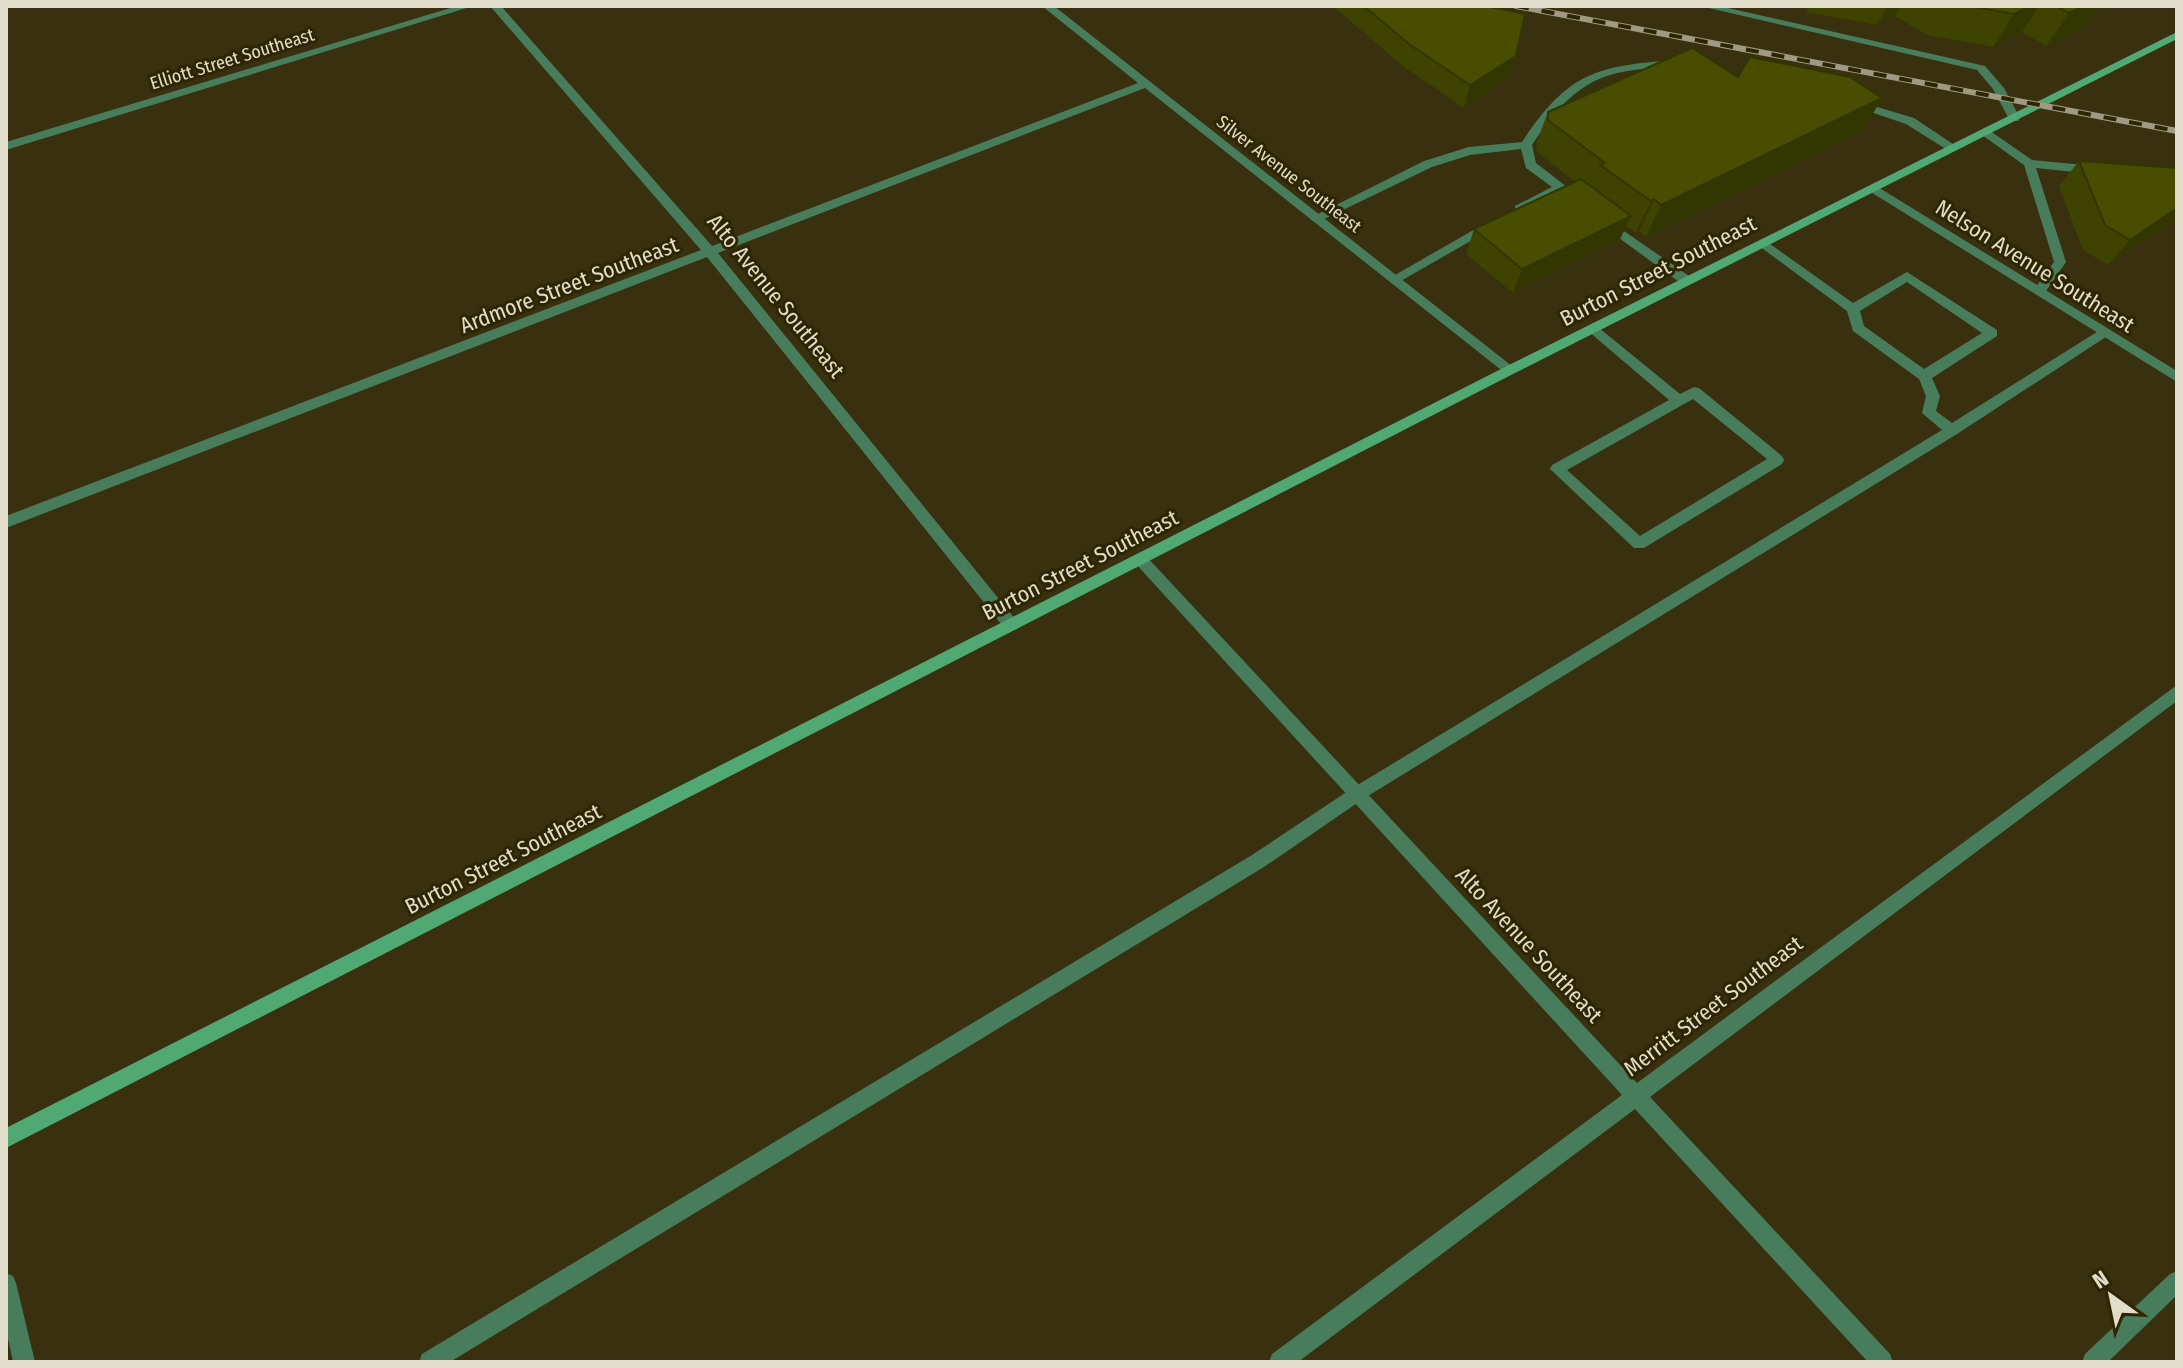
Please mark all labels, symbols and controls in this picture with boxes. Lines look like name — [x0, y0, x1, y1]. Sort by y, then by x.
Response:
street label: Elliott Street Southeast — [147, 24, 317, 94]
street label: Silver Avenue Southeast — [1212, 111, 1366, 237]
street label: Nelson Avenue Southeast — [1930, 194, 2140, 339]
street label: Alto Avenue Southeast — [702, 209, 851, 384]
street label: Burton Street Southeast — [1555, 209, 1761, 332]
street label: Ardmore Street Southeast — [456, 231, 683, 339]
street label: Burton Street Southeast — [977, 503, 1183, 626]
street label: Burton Street Southeast — [400, 797, 606, 920]
street label: Alto Avenue Southeast — [1450, 862, 1609, 1029]
street label: Merritt Street Southeast — [1618, 929, 1808, 1082]
north arrow — [2071, 1256, 2151, 1336]
text: N — [2087, 1265, 2113, 1295]

